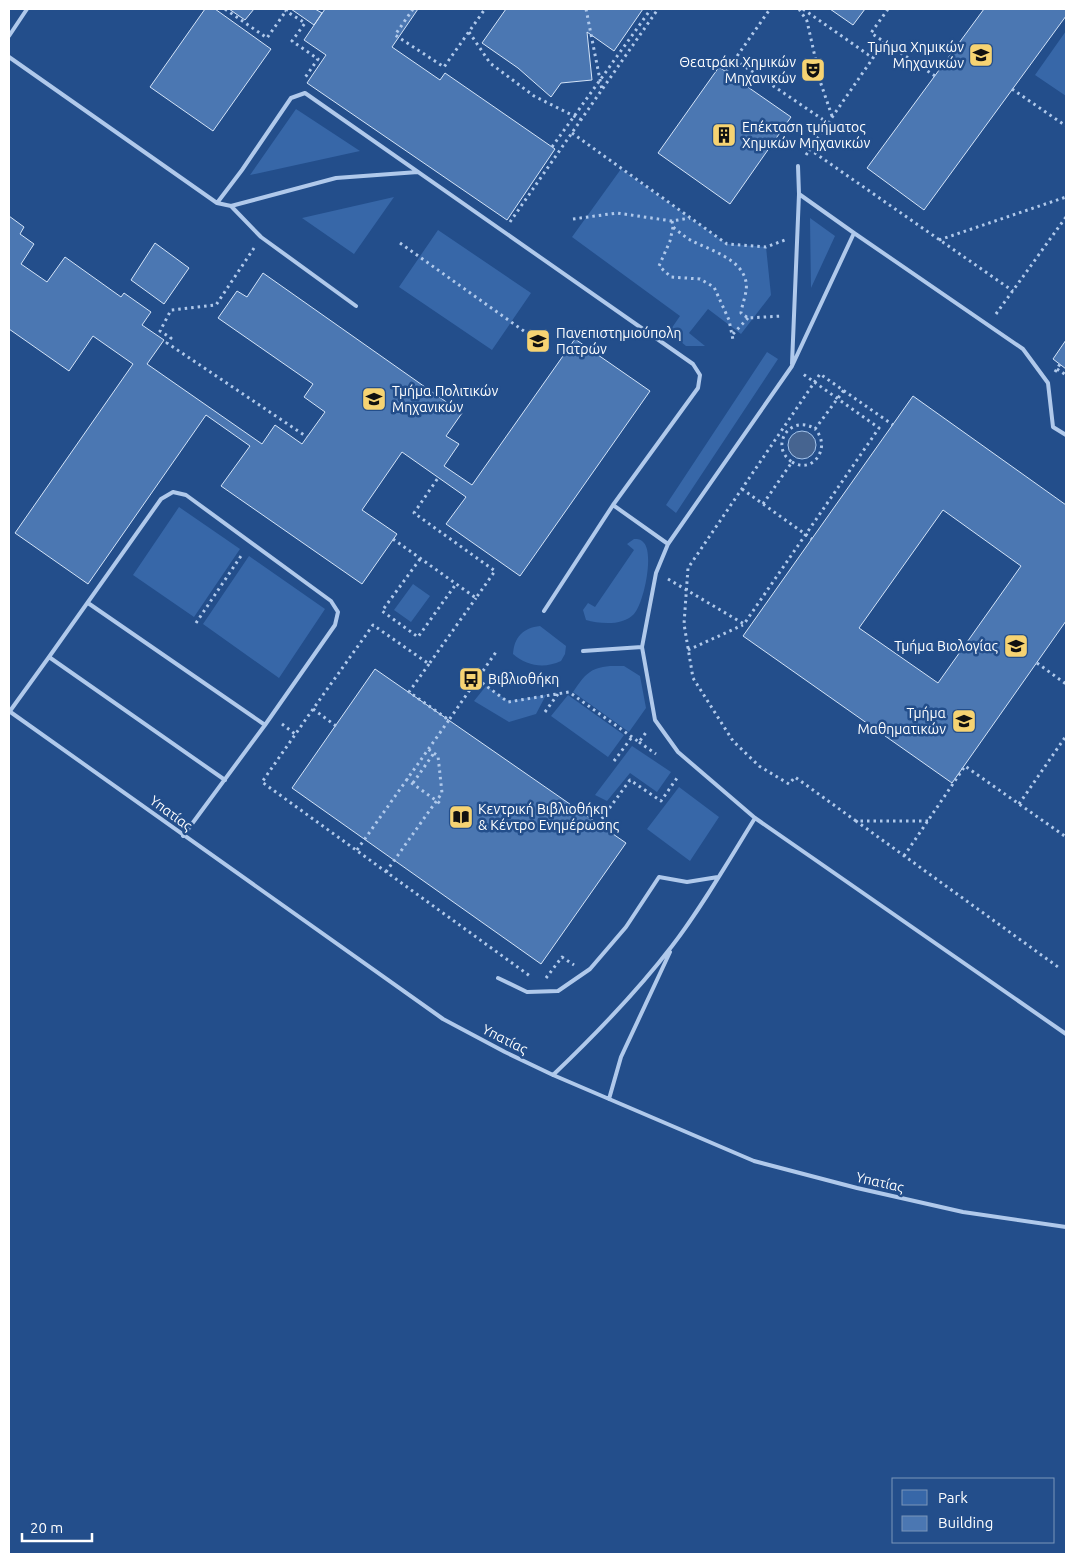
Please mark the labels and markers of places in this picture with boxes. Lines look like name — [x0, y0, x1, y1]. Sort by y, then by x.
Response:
place label: Τμήμα Χημικών Μηχανικών — [868, 39, 964, 71]
school or university icon: Τμήμα Χημικών Μηχανικών — [968, 42, 994, 68]
place label: Θεατράκι Χημικών Μηχανικών — [679, 54, 796, 86]
theatre icon: Θεατράκι Χημικών Μηχανικών — [800, 57, 826, 83]
place label: Επέκταση τμήματος Χημικών Μηχανικών — [742, 119, 871, 151]
building icon: Επέκταση τμήματος Χημικών Μηχανικών — [711, 122, 737, 148]
place label: Πανεπιστημιούπολη Πατρών — [556, 325, 681, 357]
school or university icon: Πανεπιστημιούπολη Πατρών — [525, 328, 551, 354]
place label: Τμήμα Πολιτικών Μηχανικών — [392, 383, 499, 415]
school or university icon: Τμήμα Πολιτικών Μηχανικών — [361, 386, 387, 412]
school or university icon: Τμήμα Βιολογίας — [1003, 633, 1029, 659]
place label: Τμήμα Βιολογίας — [894, 638, 999, 654]
bus stop icon: Βιβλιοθήκη — [458, 666, 484, 692]
place label: Βιβλιοθήκη — [488, 671, 559, 687]
place label: Τμήμα Μαθηματικών — [857, 705, 947, 737]
school or university icon: Τμήμα Μαθηματικών — [951, 708, 977, 734]
place label: Κεντρική Βιβλιοθήκη & Κέντρο Ενημέρωσης — [478, 801, 620, 833]
library icon: Κεντρική Βιβλιοθήκη & Κέντρο Ενημέρωσης — [448, 804, 474, 830]

